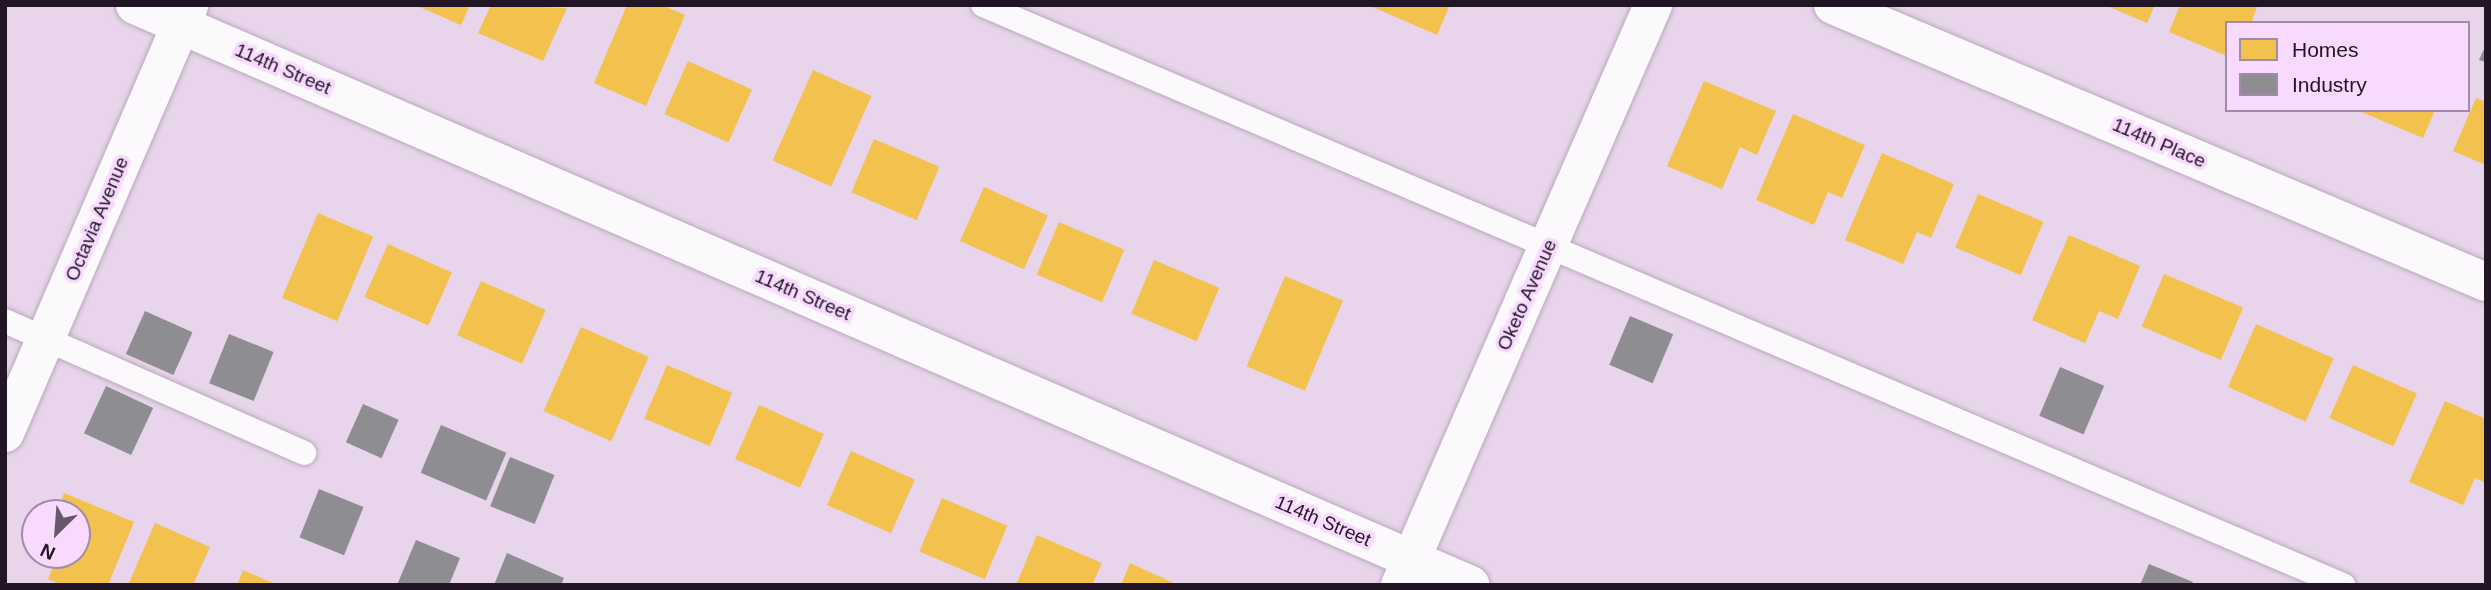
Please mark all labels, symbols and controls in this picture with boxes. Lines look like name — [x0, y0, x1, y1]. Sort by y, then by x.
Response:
legend — [2225, 21, 2470, 112]
text: Homes — [2292, 38, 2359, 61]
street label: 114th Street — [232, 39, 334, 99]
text: Industry — [2292, 73, 2367, 96]
street label: 114th Place — [2109, 113, 2209, 173]
street label: Octavia Avenue — [60, 153, 134, 285]
street label: Oketo Avenue — [1492, 236, 1562, 354]
street label: 114th Street — [752, 265, 854, 325]
street label: 114th Street — [1272, 491, 1374, 551]
north arrow — [21, 499, 91, 569]
text: N — [37, 539, 58, 564]

